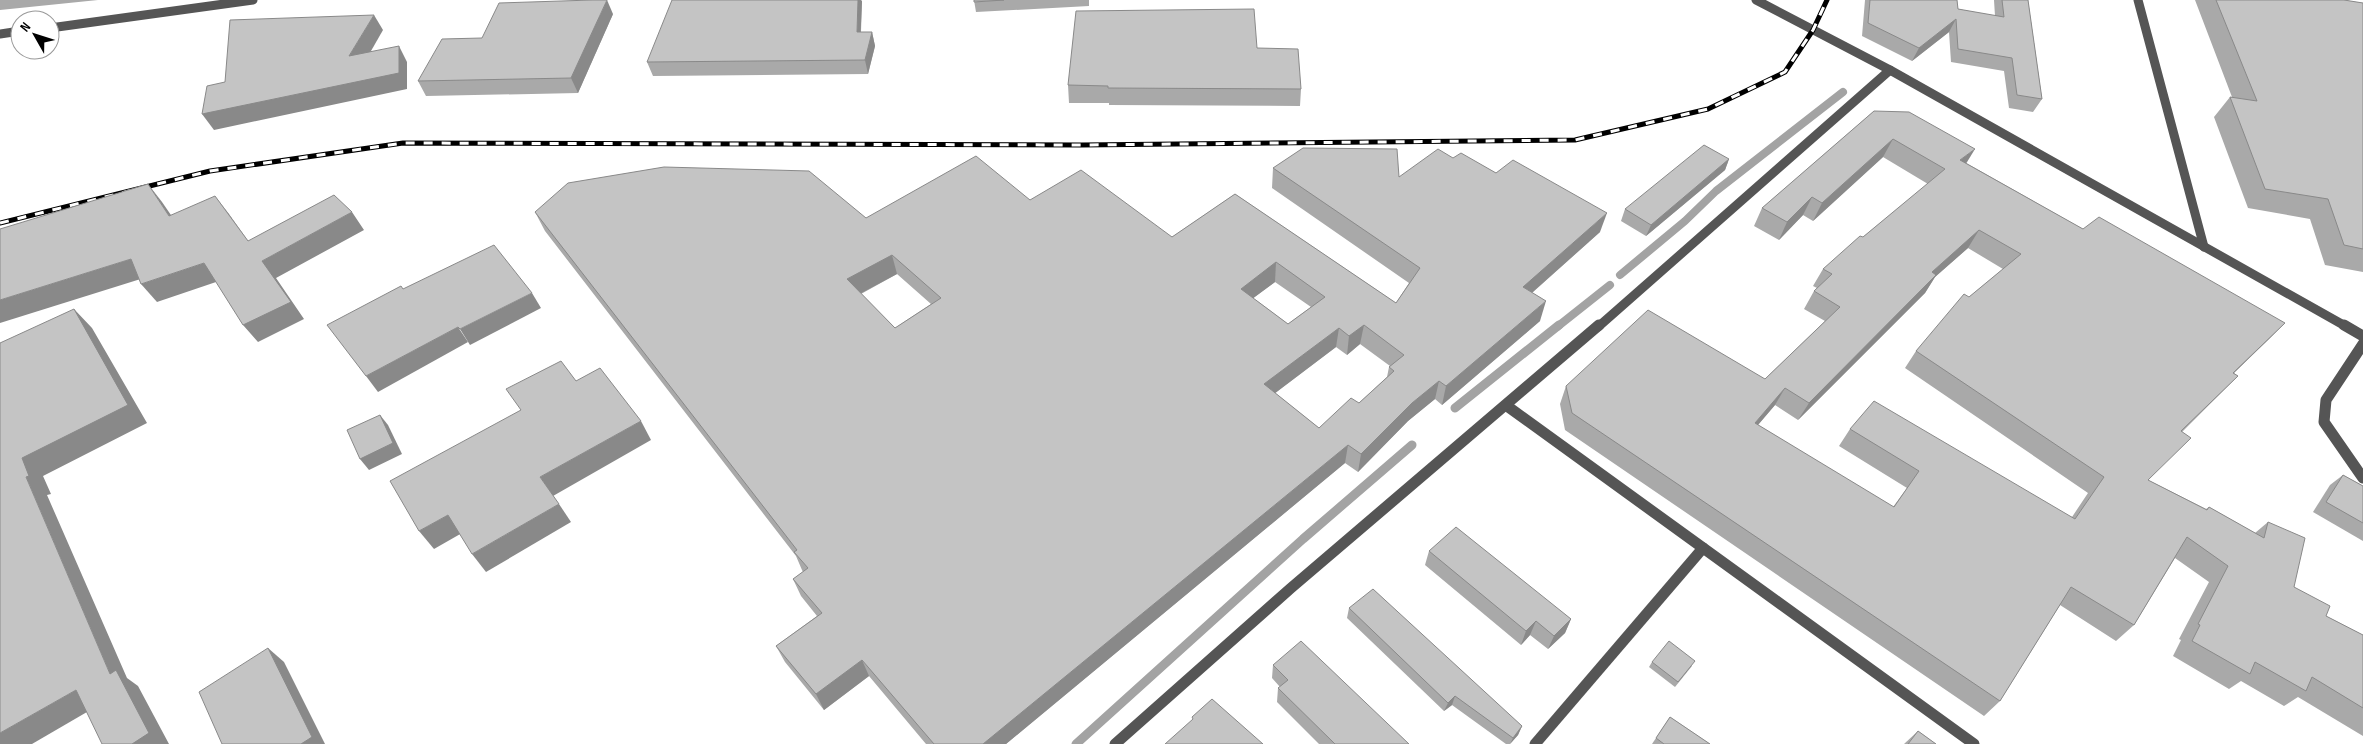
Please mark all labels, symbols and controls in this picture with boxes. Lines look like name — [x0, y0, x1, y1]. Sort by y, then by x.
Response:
north arrow — [10, 10, 60, 60]
text: N — [16, 19, 34, 35]

